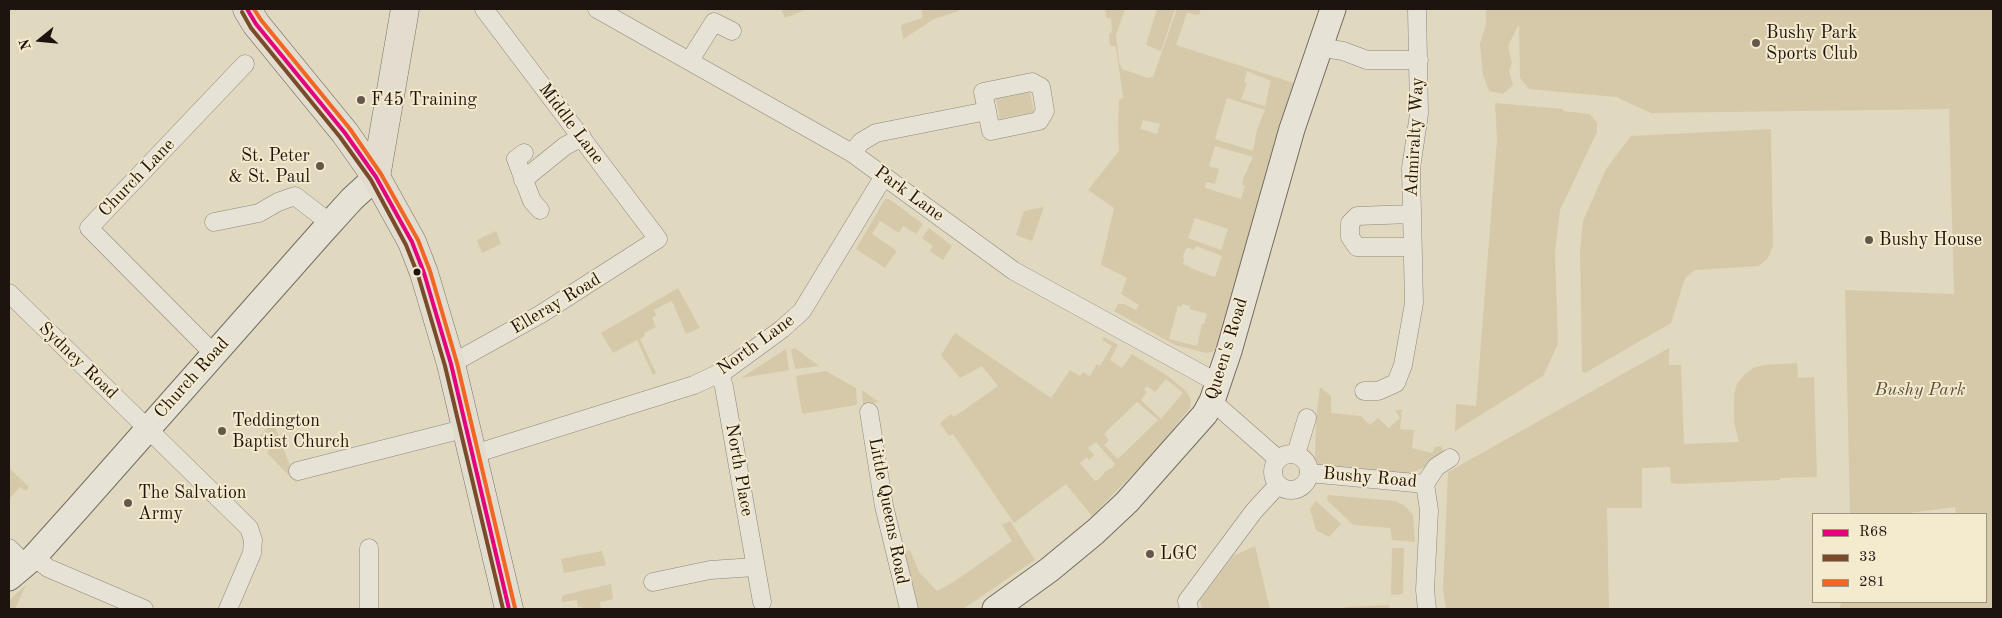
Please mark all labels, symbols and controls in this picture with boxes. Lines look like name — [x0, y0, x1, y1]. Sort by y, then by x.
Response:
north arrow — [15, 15, 65, 65]
place label: Bushy Park Sports Club — [1766, 22, 1858, 64]
text: N — [17, 37, 34, 52]
marker: Bushy Park Sports Club — [1750, 37, 1762, 49]
street label: Admiralty Way — [1401, 76, 1429, 198]
street label: Middle Lane — [534, 79, 608, 169]
place label: F45 Training — [371, 89, 477, 111]
marker: F45 Training — [355, 94, 367, 106]
street label: Church Lane — [94, 134, 180, 222]
place label: St. Peter & St. Paul — [228, 145, 310, 188]
marker: St. Peter & St. Paul — [314, 160, 326, 172]
street label: Park Lane — [870, 161, 948, 227]
place label: Bushy House — [1879, 229, 1982, 251]
marker: Bushy House — [1863, 234, 1875, 246]
unlabelled marker — [412, 267, 422, 277]
street label: Elleray Road — [507, 269, 605, 339]
street label: Queen's Road — [1201, 295, 1253, 403]
street label: North Lane — [713, 310, 799, 380]
street label: Sydney Road — [34, 318, 122, 404]
street label: Church Road — [150, 333, 234, 423]
park label: Bushy Park — [1875, 379, 1965, 401]
place label: Teddington Baptist Church — [232, 410, 349, 452]
street label: North Place — [720, 422, 758, 518]
marker: Teddington Baptist Church — [216, 425, 228, 437]
street label: Little Queens Road — [863, 436, 913, 586]
street label: Bushy Road — [1322, 463, 1418, 493]
place label: The Salvation Army — [138, 482, 247, 524]
marker: The Salvation Army — [122, 497, 134, 509]
legend — [1812, 513, 1987, 603]
text: R68 — [1859, 525, 1887, 540]
place label: LGC — [1160, 543, 1197, 565]
marker: LGC — [1144, 548, 1156, 560]
text: 33 — [1859, 550, 1876, 565]
text: 281 — [1859, 575, 1885, 590]

